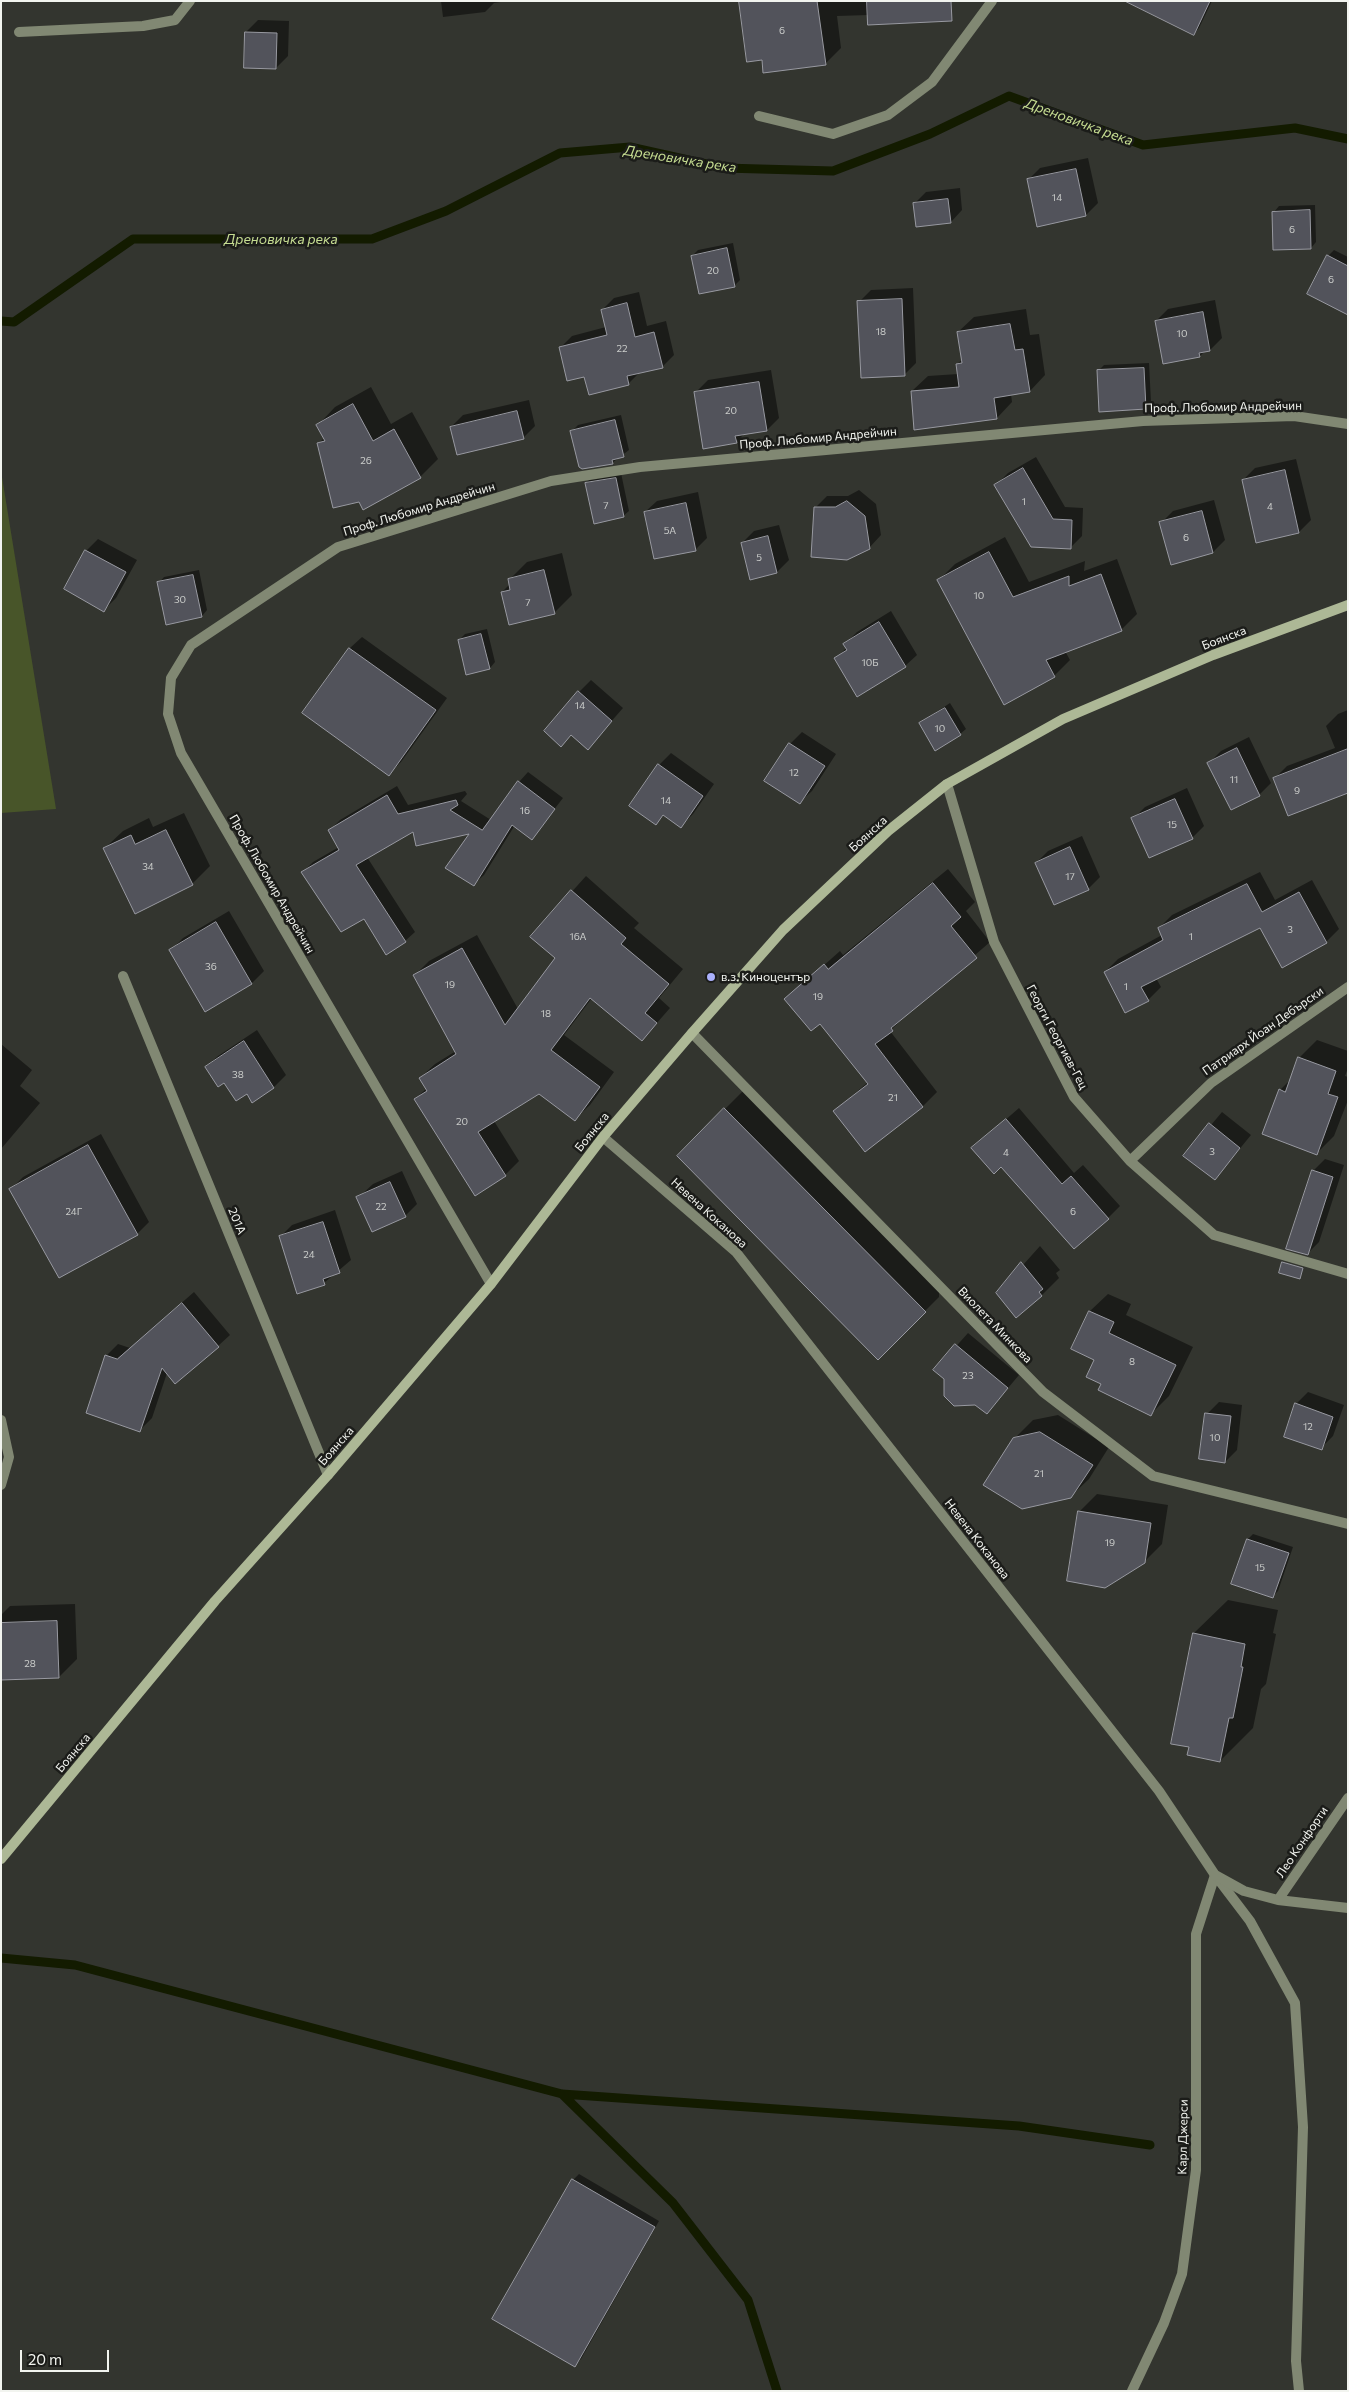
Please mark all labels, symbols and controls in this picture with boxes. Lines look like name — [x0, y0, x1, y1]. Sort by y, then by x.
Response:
house number: 6 — [779, 25, 785, 37]
water label: Дреновичка река — [1023, 95, 1135, 149]
water label: Дреновичка река — [623, 142, 737, 176]
house number: 14 — [1052, 192, 1062, 204]
house number: 6 — [1289, 224, 1295, 236]
water label: Дреновичка река — [224, 231, 338, 247]
house number: 20 — [707, 265, 719, 277]
house number: 6 — [1328, 274, 1334, 286]
house number: 18 — [876, 326, 886, 338]
house number: 10 — [1177, 328, 1187, 340]
house number: 22 — [616, 343, 628, 355]
street label: Проф. Любомир Андрейчин — [1144, 398, 1302, 416]
house number: 20 — [725, 405, 737, 417]
street label: Проф. Любомир Андрейчин — [739, 424, 897, 452]
house number: 26 — [360, 455, 372, 467]
street label: Проф. Любомир Андрейчин — [341, 479, 497, 539]
house number: 1 — [1022, 496, 1026, 508]
house number: 7 — [603, 500, 609, 512]
house number: 4 — [1267, 501, 1273, 513]
house number: 5А — [664, 525, 676, 537]
house number: 6 — [1183, 532, 1189, 544]
house number: 5 — [756, 552, 762, 564]
house number: 10 — [974, 590, 984, 602]
house number: 30 — [174, 594, 186, 606]
house number: 7 — [525, 597, 531, 609]
street label: Боянска — [1200, 623, 1248, 653]
house number: 10Б — [861, 657, 879, 669]
house number: 14 — [575, 700, 585, 712]
house number: 10 — [935, 723, 945, 735]
house number: 12 — [789, 767, 799, 779]
house number: 11 — [1230, 774, 1238, 786]
house number: 9 — [1294, 785, 1300, 797]
house number: 14 — [661, 795, 671, 807]
house number: 16 — [520, 805, 530, 817]
street label: Проф. Любомир Андрейчин — [226, 812, 318, 956]
street label: Боянска — [846, 813, 890, 855]
house number: 15 — [1167, 819, 1177, 831]
house number: 34 — [142, 861, 154, 873]
house number: 17 — [1065, 871, 1075, 883]
house number: 3 — [1287, 924, 1293, 936]
house number: 16А — [569, 931, 587, 943]
house number: 1 — [1189, 931, 1193, 943]
house number: 36 — [205, 961, 217, 973]
place label: в.з. Киноцентър — [721, 970, 810, 984]
marker: в.з. Киноцентър — [705, 971, 717, 983]
house number: 19 — [445, 979, 455, 991]
house number: 1 — [1124, 981, 1128, 993]
street label: Георги Георгиев-Гец — [1023, 982, 1091, 1092]
street label: Патриарх Йоан Дебърски — [1200, 984, 1326, 1078]
house number: 19 — [813, 991, 823, 1003]
house number: 18 — [541, 1008, 551, 1020]
house number: 38 — [232, 1069, 244, 1081]
house number: 21 — [888, 1092, 898, 1104]
street label: Боянска — [572, 1109, 612, 1155]
house number: 20 — [456, 1116, 468, 1128]
house number: 3 — [1209, 1146, 1215, 1158]
house number: 4 — [1003, 1147, 1009, 1159]
street label: Невена Коканова — [668, 1175, 750, 1251]
house number: 22 — [375, 1201, 387, 1213]
street label: 201А — [225, 1205, 249, 1237]
house number: 24Г — [65, 1206, 83, 1218]
house number: 6 — [1070, 1206, 1076, 1218]
house number: 24 — [303, 1249, 315, 1261]
street label: Виолета Минкова — [955, 1284, 1035, 1366]
house number: 8 — [1129, 1356, 1135, 1368]
house number: 23 — [962, 1370, 974, 1382]
house number: 12 — [1303, 1421, 1313, 1433]
street label: Боянска — [315, 1424, 357, 1468]
house number: 10 — [1210, 1432, 1220, 1444]
house number: 21 — [1034, 1468, 1044, 1480]
street label: Невена Коканова — [941, 1496, 1013, 1582]
house number: 19 — [1105, 1537, 1115, 1549]
house number: 15 — [1255, 1562, 1265, 1574]
house number: 28 — [24, 1658, 36, 1670]
street label: Боянска — [53, 1731, 93, 1775]
street label: Лео Конфорти — [1273, 1804, 1331, 1880]
street label: Карл Джерси — [1175, 2099, 1191, 2175]
scale bar — [22, 2340, 111, 2372]
text: 20 m — [28, 2350, 62, 2368]

